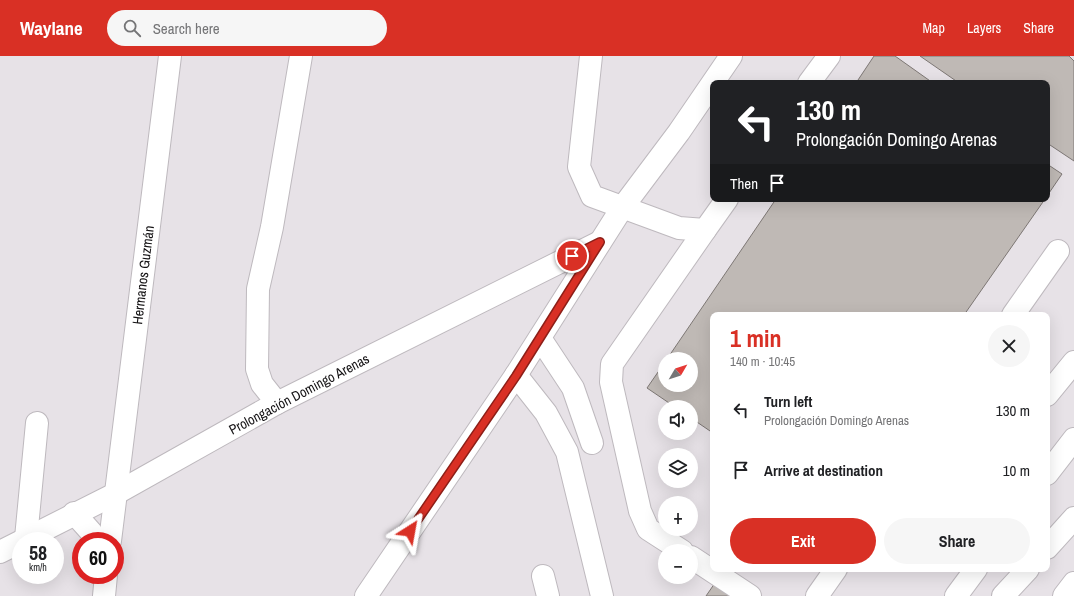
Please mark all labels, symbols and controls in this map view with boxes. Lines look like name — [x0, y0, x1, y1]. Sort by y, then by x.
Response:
search box — [107, 10, 387, 46]
text: Waylane — [20, 15, 83, 41]
icon: search — [121, 17, 143, 39]
text: Search here — [153, 18, 220, 39]
text: Map — [923, 19, 945, 37]
text: Layers — [967, 19, 1001, 37]
text: Share — [1023, 19, 1054, 37]
text: 130 m — [796, 91, 861, 129]
icon: left — [730, 96, 782, 148]
text: Prolongación Domingo Arenas — [796, 127, 997, 152]
icon: arrive — [766, 172, 788, 194]
text: Then — [730, 173, 758, 194]
street label: Hermanos Guzmán — [128, 225, 158, 325]
pin — [555, 239, 589, 273]
icon: arrive — [561, 245, 583, 267]
text: 1 min — [730, 322, 781, 354]
button: close — [988, 325, 1030, 367]
street label: Prolongación Domingo Arenas — [226, 349, 372, 439]
north arrow — [658, 352, 698, 392]
map controls — [658, 352, 698, 584]
text: 140 m · 10:45 — [730, 353, 795, 370]
text: Turn left — [764, 391, 812, 412]
icon: left — [730, 399, 752, 421]
button: sound — [658, 400, 698, 440]
text: 130 m — [996, 400, 1030, 421]
text: Prolongación Domingo Arenas — [764, 412, 909, 429]
button: layers — [658, 448, 698, 488]
icon: arrive — [730, 459, 752, 481]
text: Arrive at destination — [764, 460, 883, 481]
text: 10 m — [1003, 460, 1030, 481]
button: + — [658, 496, 698, 536]
position arrow — [389, 510, 431, 552]
button: Exit — [730, 518, 876, 564]
button: Share — [884, 518, 1030, 564]
speed limit sign: 60 — [72, 532, 124, 584]
text: 58 — [29, 539, 47, 566]
button: − — [658, 544, 698, 584]
text: km/h — [29, 561, 47, 574]

